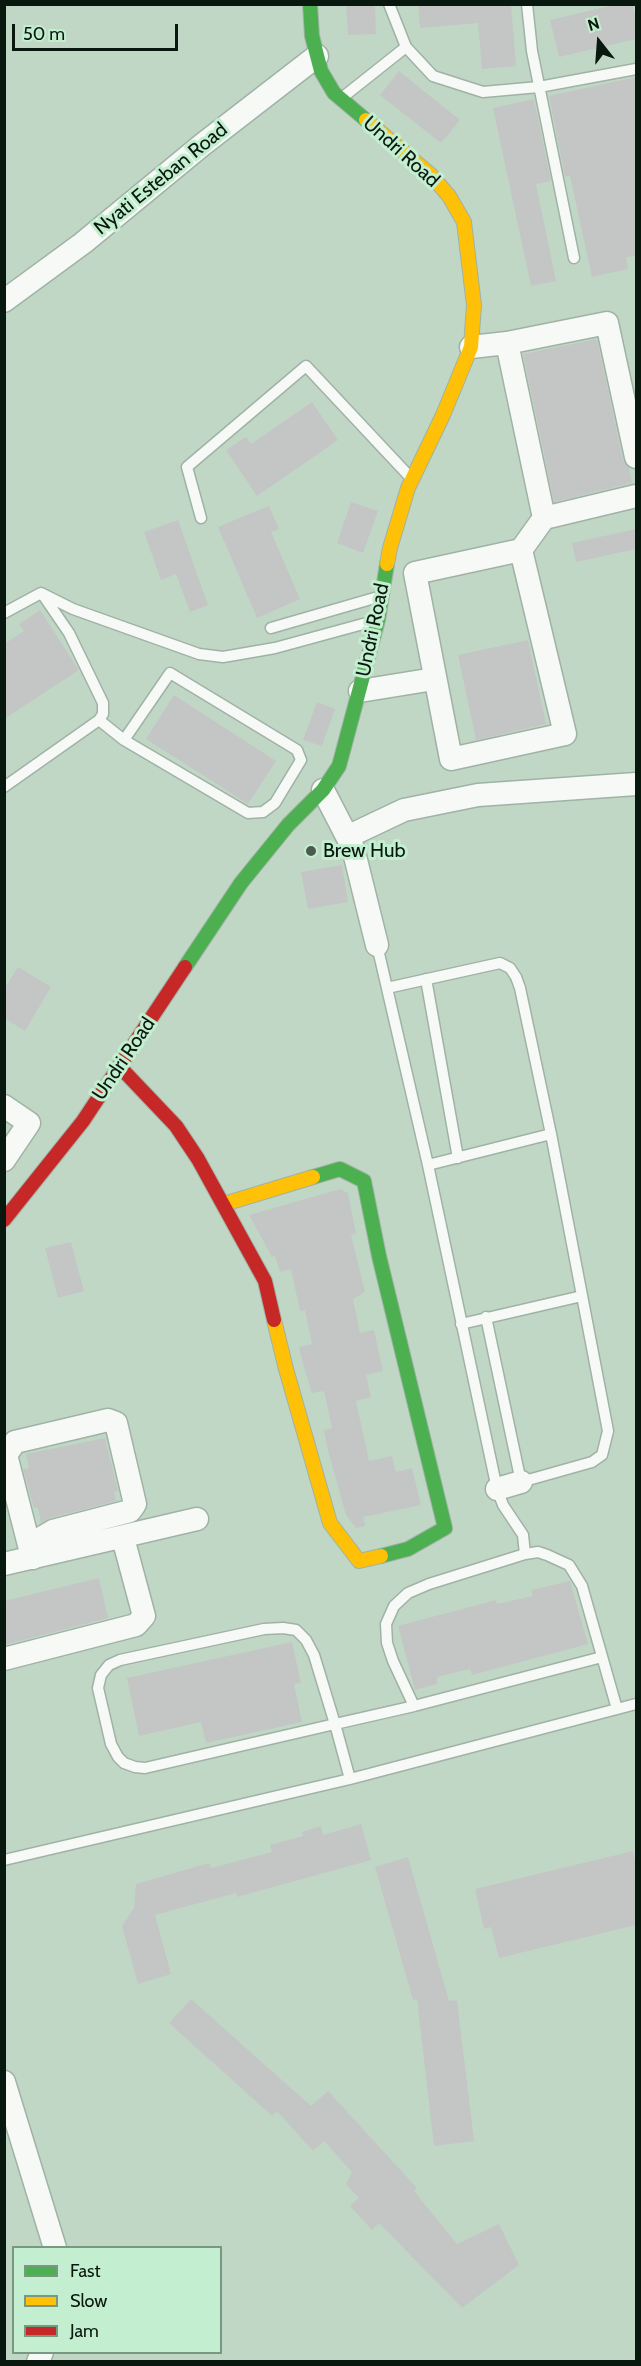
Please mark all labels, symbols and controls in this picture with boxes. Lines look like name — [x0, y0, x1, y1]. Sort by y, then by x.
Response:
scale bar — [15, 12, 182, 50]
north arrow — [569, 12, 629, 72]
text: N — [585, 14, 602, 35]
text: 50 m — [23, 23, 65, 45]
street label: Undri Road — [358, 111, 444, 193]
street label: Nyati Esteban Road — [89, 118, 233, 240]
street label: Undri Road — [351, 581, 395, 679]
place label: Brew Hub — [323, 839, 406, 863]
marker: Brew Hub — [304, 844, 318, 858]
street label: Undri Road — [88, 1013, 160, 1105]
legend — [12, 2246, 222, 2354]
text: Fast — [70, 2260, 101, 2282]
text: Slow — [70, 2290, 107, 2312]
text: Jam — [70, 2320, 99, 2342]

